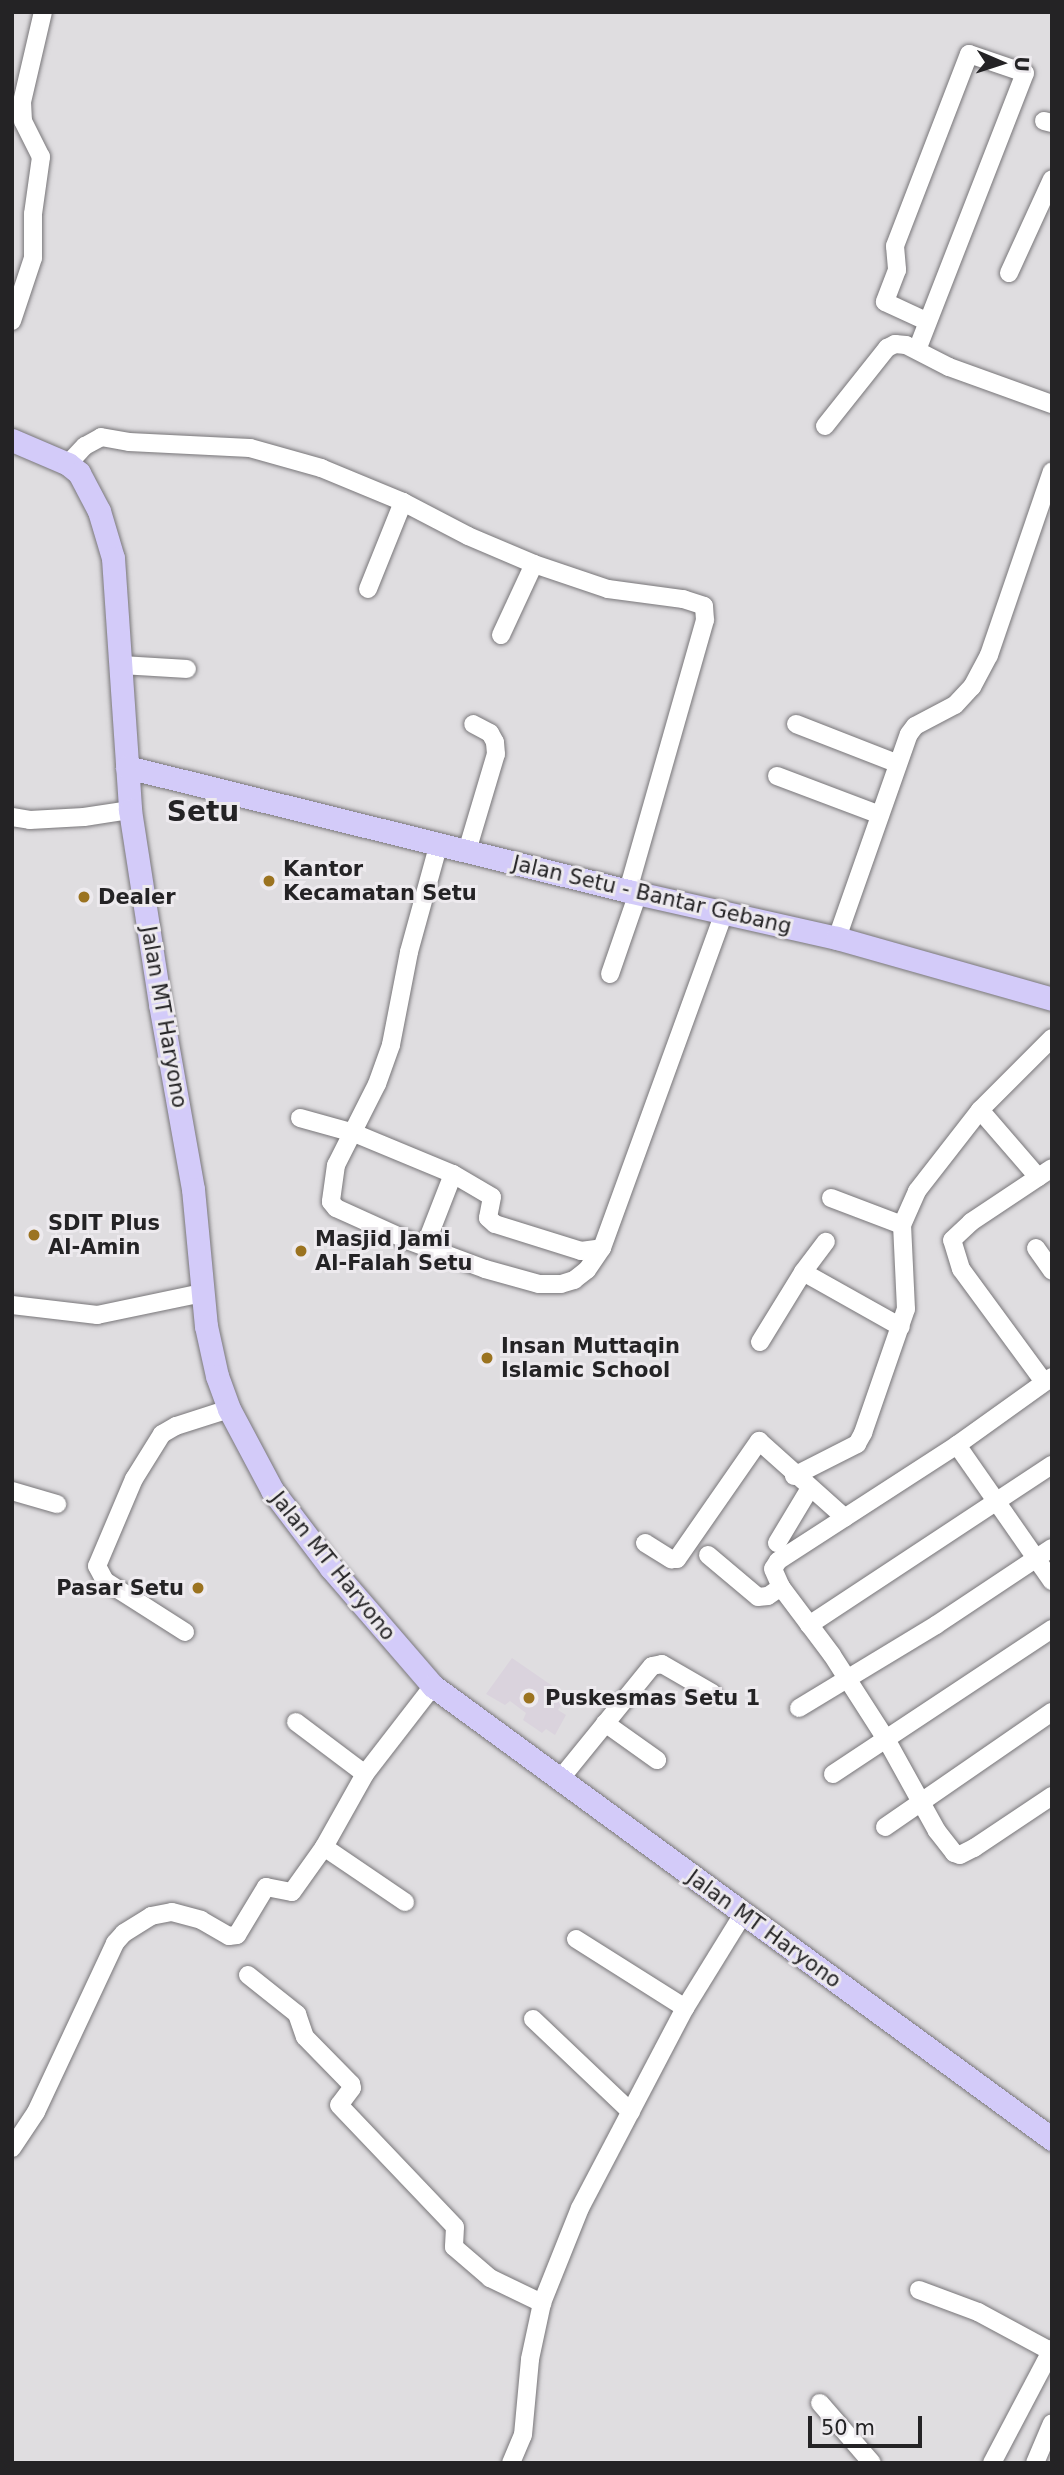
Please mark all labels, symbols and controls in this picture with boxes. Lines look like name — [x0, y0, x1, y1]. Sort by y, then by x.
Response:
north arrow — [966, 28, 1036, 98]
text: U — [1011, 56, 1033, 72]
district label: Setu — [167, 795, 239, 829]
street label: Jalan Setu - Bantar Gebang — [510, 851, 794, 939]
place label: Kantor Kecamatan Setu — [283, 856, 477, 906]
marker: Kantor Kecamatan Setu — [261, 873, 277, 889]
place label: Dealer — [98, 884, 176, 910]
marker: Dealer — [76, 889, 92, 905]
street label: Jalan MT Haryono — [136, 924, 192, 1110]
place label: SDIT Plus Al-Amin — [48, 1210, 160, 1260]
place label: Masjid Jami Al-Falah Setu — [315, 1226, 472, 1276]
marker: SDIT Plus Al-Amin — [26, 1227, 42, 1243]
marker: Masjid Jami Al-Falah Setu — [293, 1243, 309, 1259]
place label: Insan Muttaqin Islamic School — [501, 1333, 680, 1383]
marker: Insan Muttaqin Islamic School — [479, 1350, 495, 1366]
street label: Jalan MT Haryono — [265, 1487, 401, 1645]
place label: Pasar Setu — [56, 1575, 184, 1601]
marker: Pasar Setu — [190, 1580, 206, 1596]
place label: Puskesmas Setu 1 — [545, 1685, 760, 1711]
marker: Puskesmas Setu 1 — [519, 1688, 539, 1708]
street label: Jalan MT Haryono — [682, 1865, 846, 1993]
scale bar — [812, 2402, 926, 2446]
text: 50 m — [821, 2416, 875, 2440]

